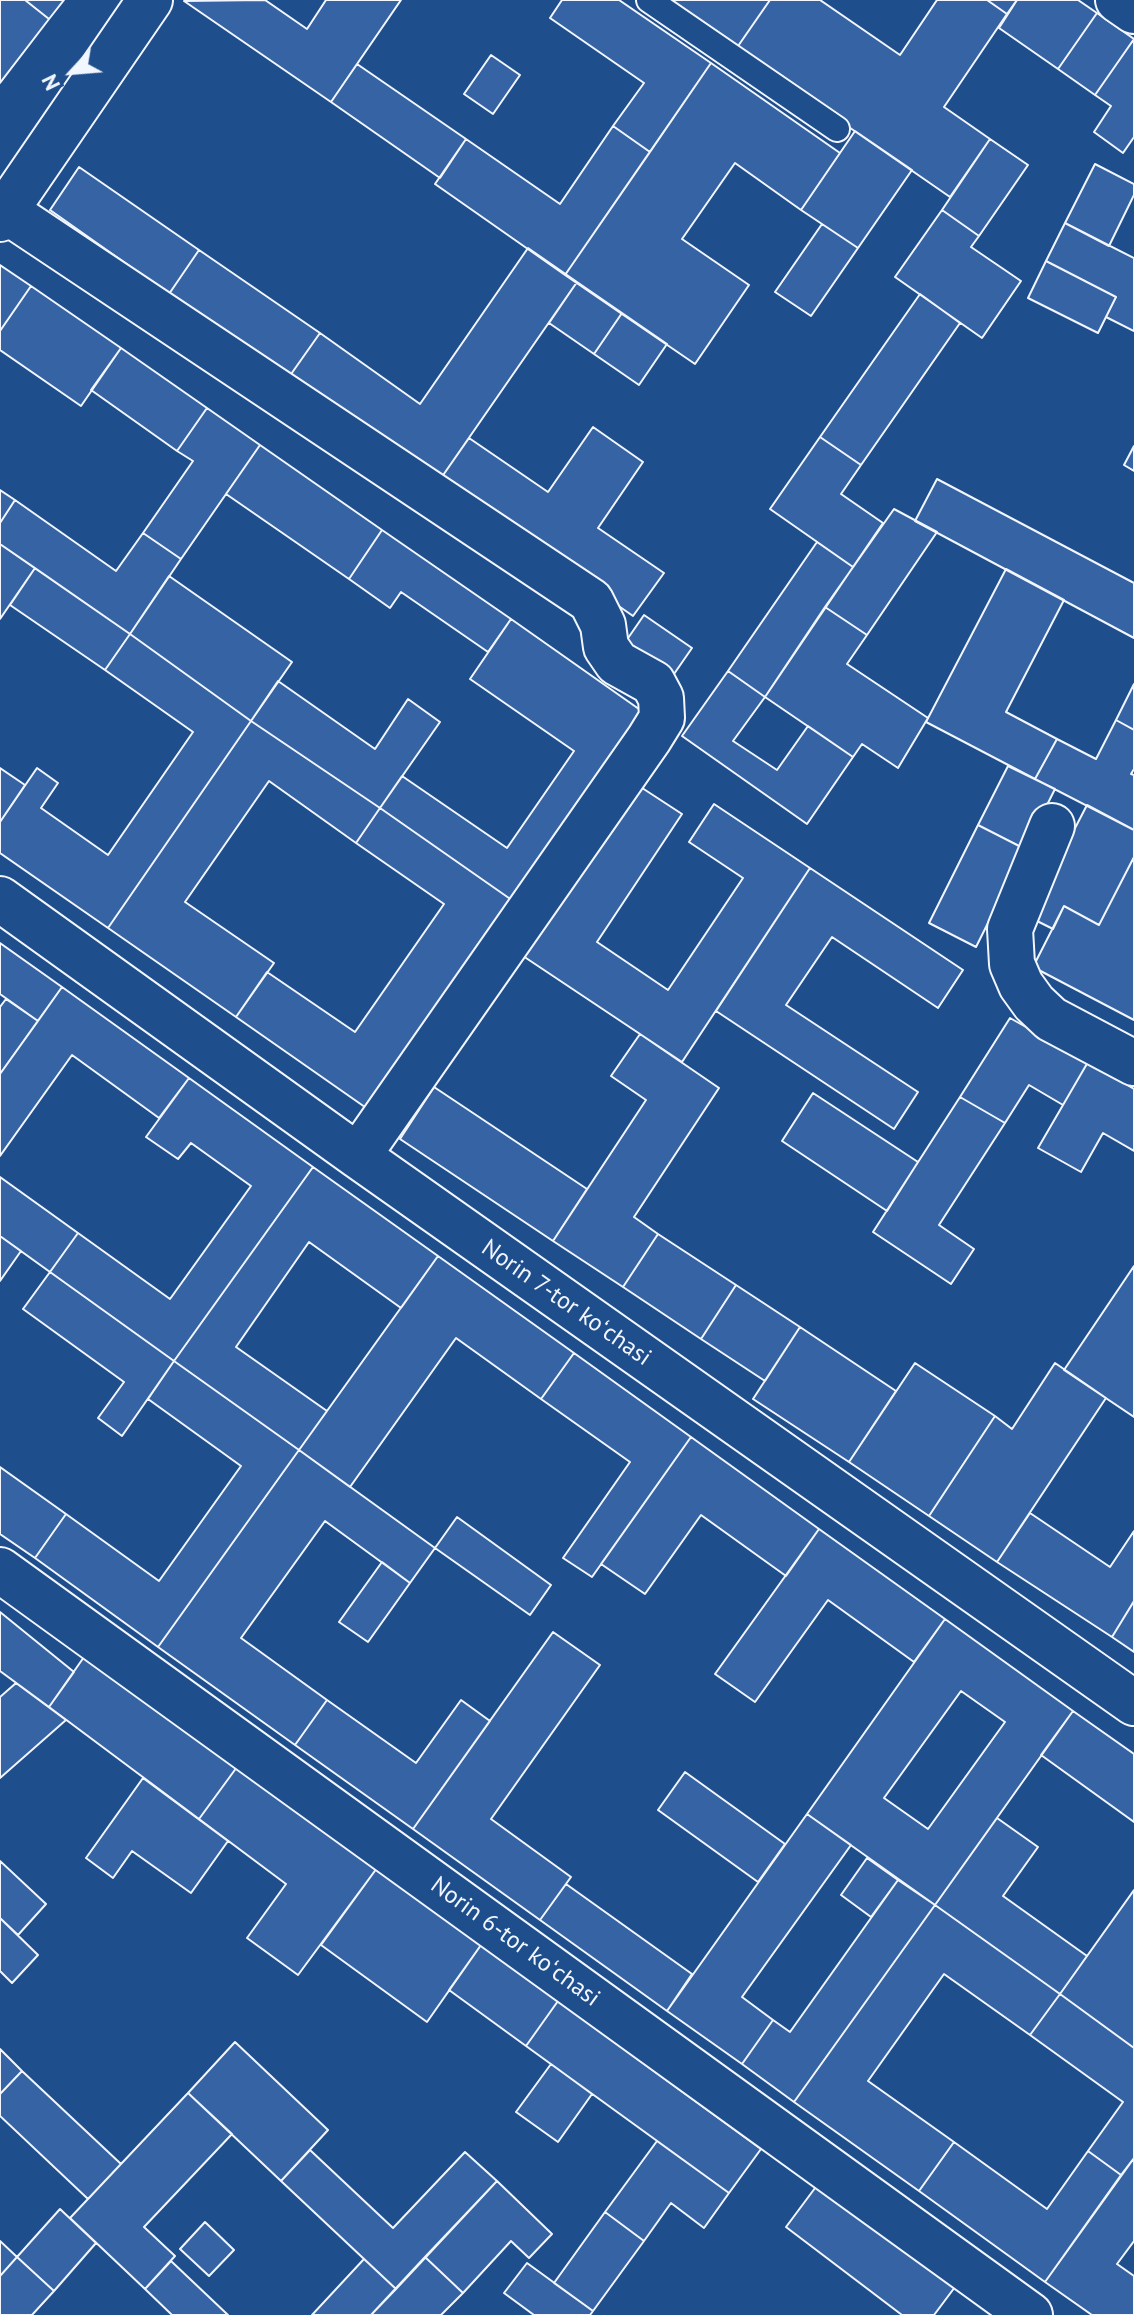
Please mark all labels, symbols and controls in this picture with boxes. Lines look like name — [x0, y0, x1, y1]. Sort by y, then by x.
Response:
north arrow — [32, 32, 112, 112]
text: N — [35, 70, 66, 95]
street label: Norin 7-tor koʻchasi — [476, 1234, 656, 1372]
street label: Norin 6-tor koʻchasi — [425, 1871, 605, 2013]

